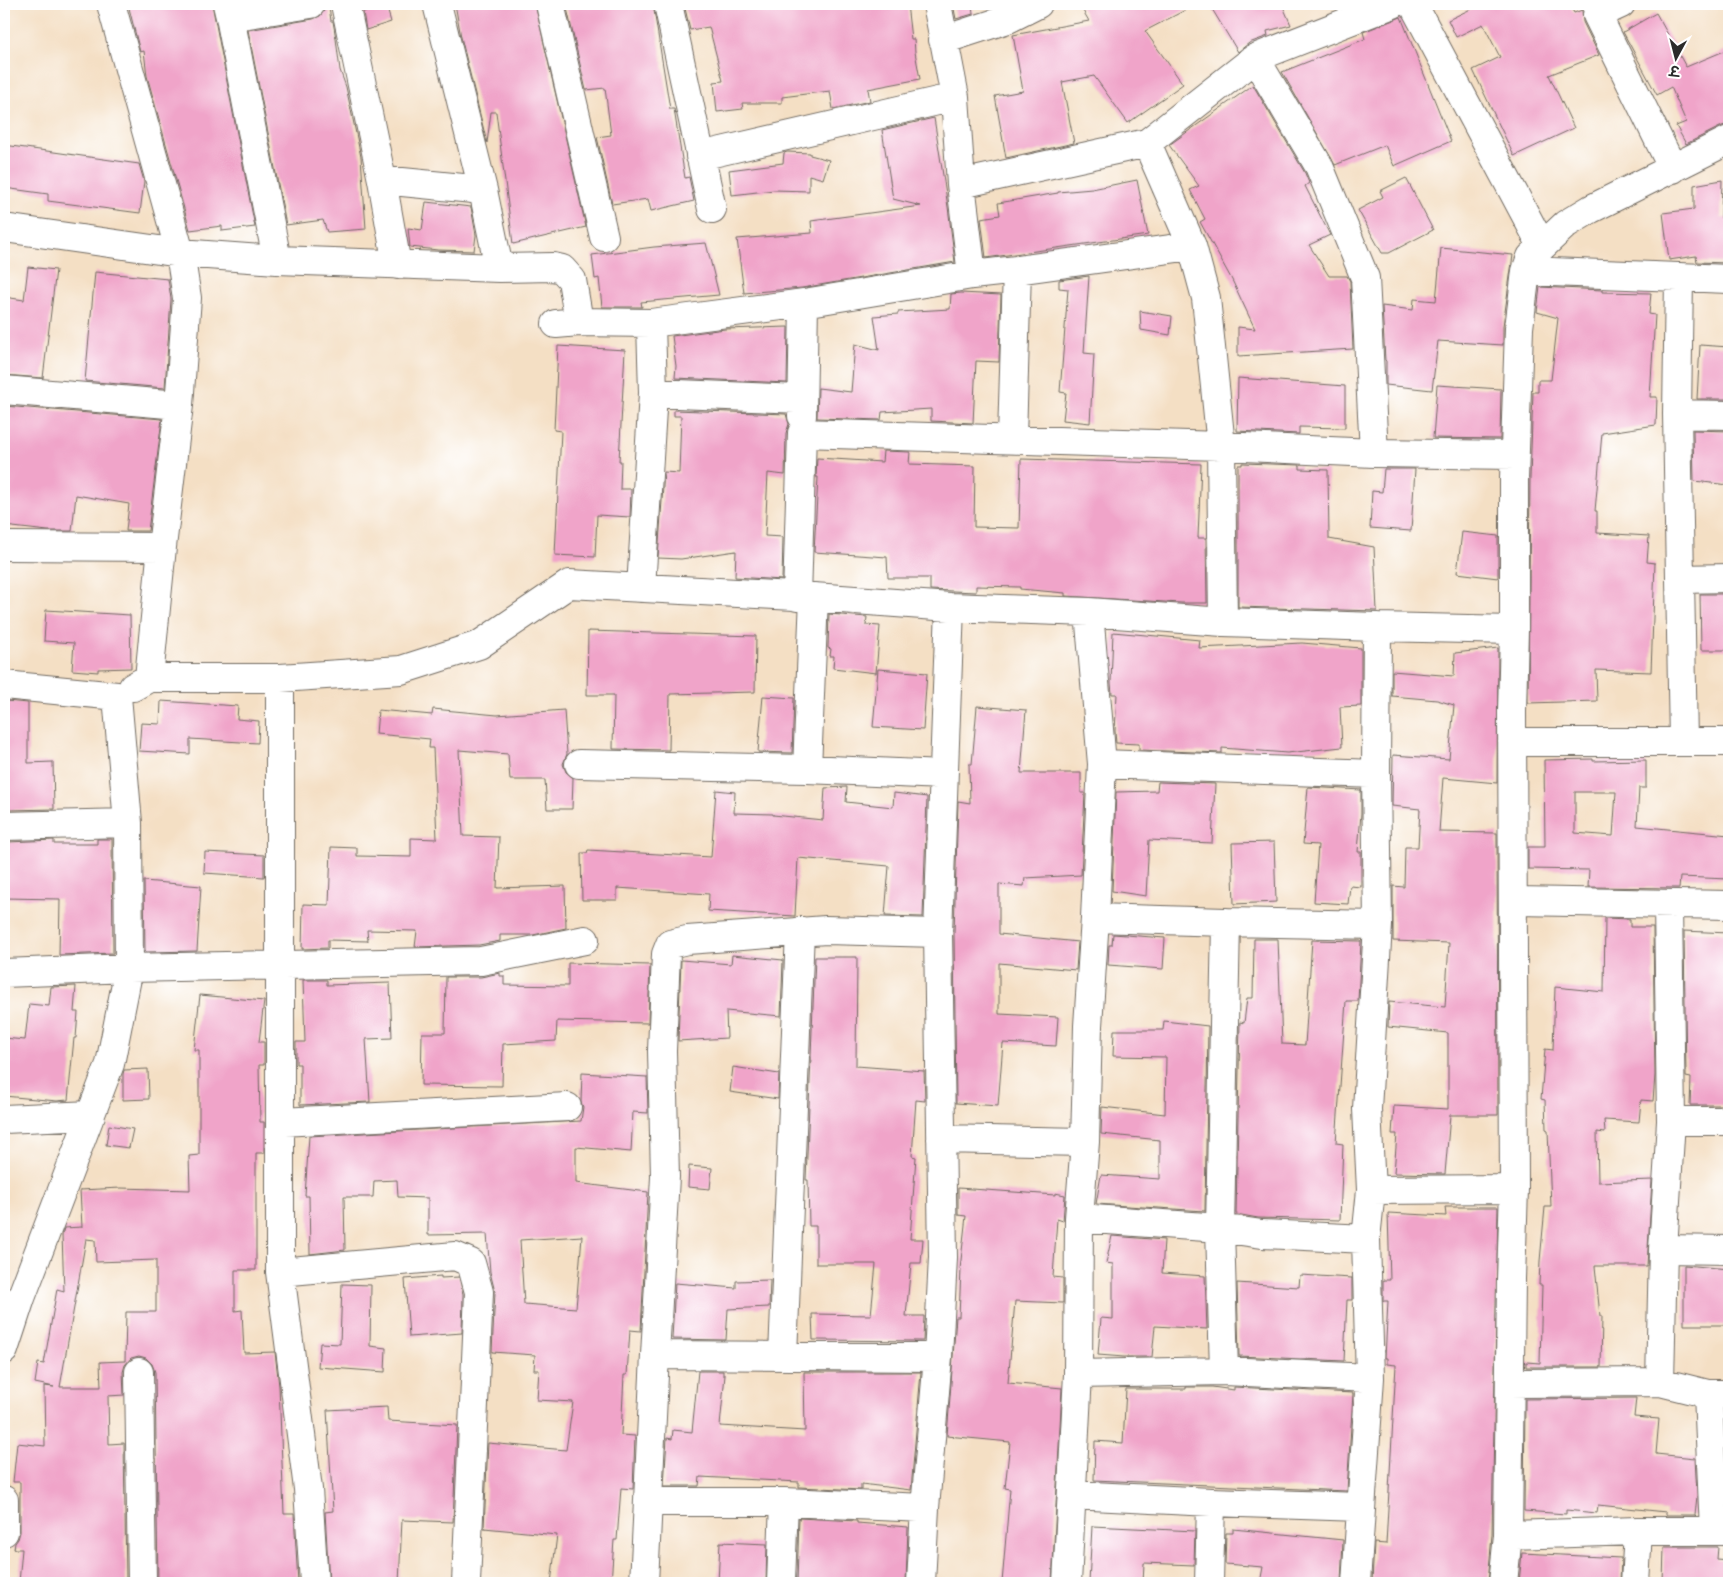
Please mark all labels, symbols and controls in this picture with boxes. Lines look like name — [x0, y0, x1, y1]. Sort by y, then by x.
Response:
north arrow — [1650, 32, 1700, 82]
text: उ — [1667, 61, 1682, 80]

